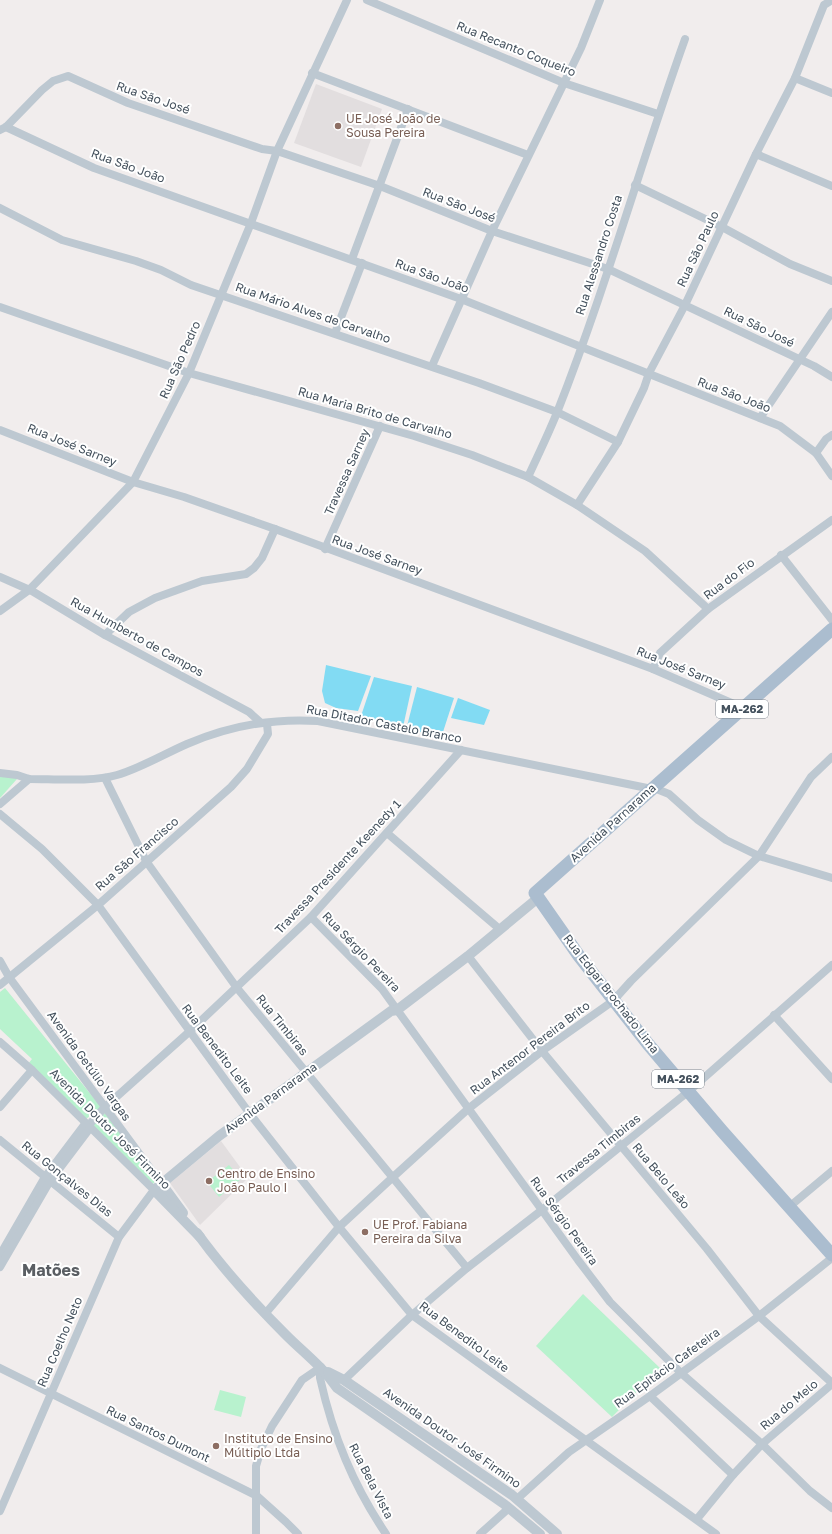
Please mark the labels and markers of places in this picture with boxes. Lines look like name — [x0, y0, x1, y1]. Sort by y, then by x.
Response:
place label: UE José João de Sousa Pereira — [346, 111, 440, 140]
marker: UE José João de Sousa Pereira — [333, 121, 343, 131]
place label: Centro de Ensino João Paulo I — [217, 1166, 315, 1195]
marker: Centro de Ensino João Paulo I — [204, 1176, 214, 1186]
place label: UE Prof. Fabiana Pereira da Silva — [373, 1217, 467, 1246]
marker: UE Prof. Fabiana Pereira da Silva — [360, 1227, 370, 1237]
place label: Instituto de Ensino Múltiplo Ltda — [224, 1431, 333, 1460]
marker: Instituto de Ensino Múltiplo Ltda — [211, 1441, 221, 1451]

